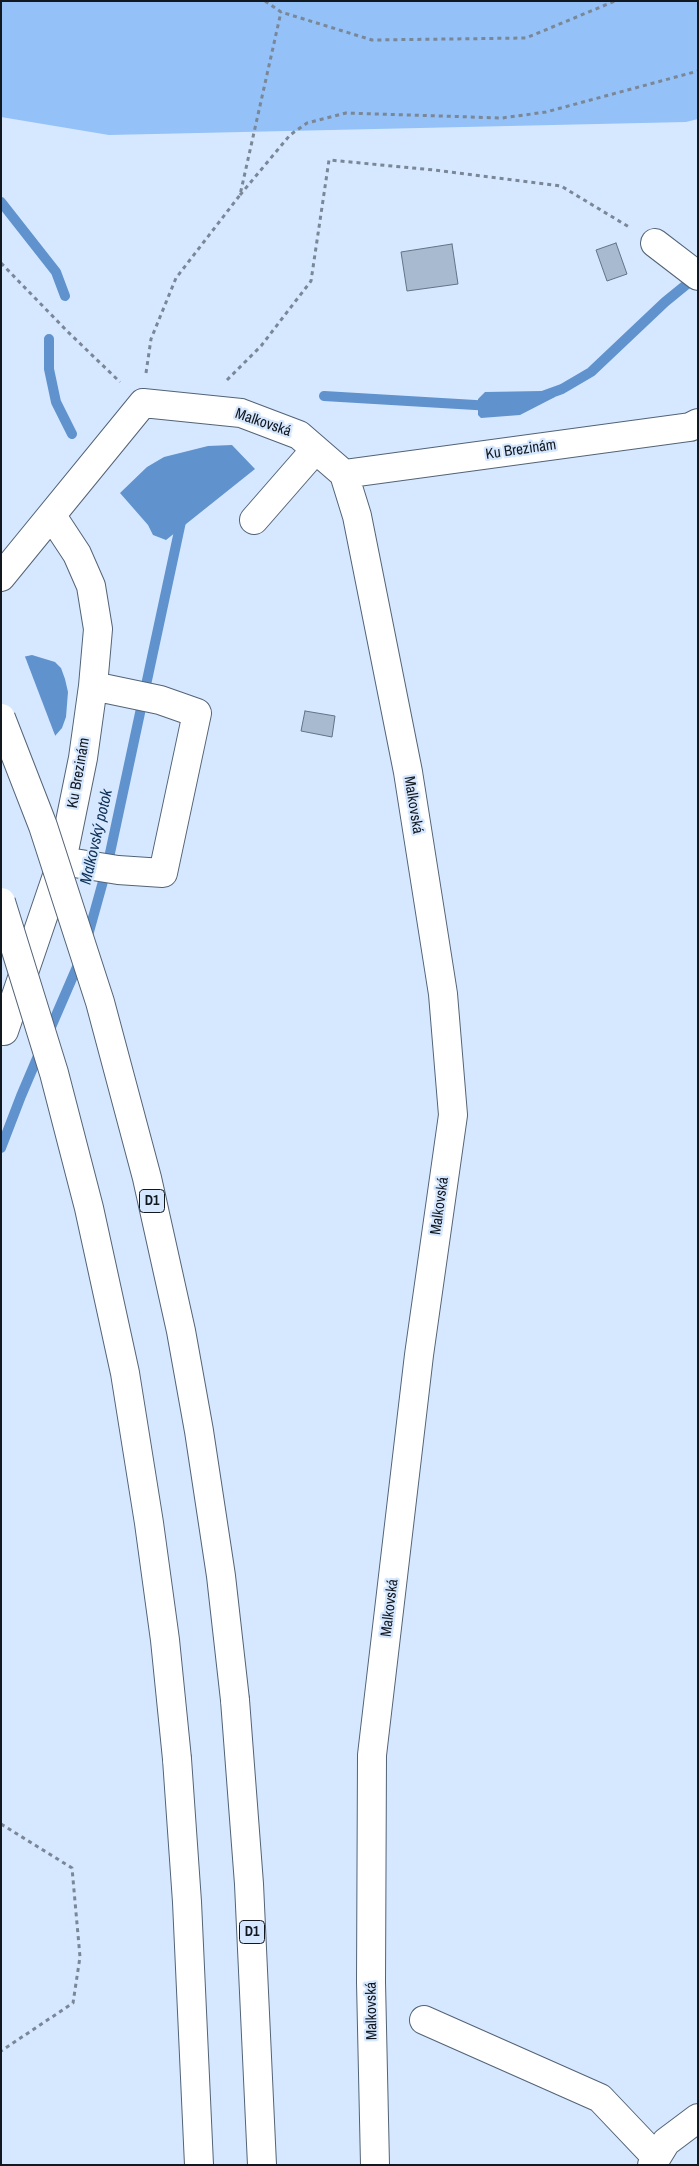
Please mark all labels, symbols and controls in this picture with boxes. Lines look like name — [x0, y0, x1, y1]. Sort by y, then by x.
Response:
street label: Malkovská — [233, 405, 293, 441]
street label: Ku Brezinám — [485, 436, 557, 464]
street label: Ku Brezinám — [64, 736, 94, 810]
street label: Malkovská — [400, 775, 426, 835]
water label: Malkovský potok — [77, 788, 117, 886]
street label: Malkovská — [427, 1176, 453, 1236]
road number: D1 — [140, 1190, 164, 1212]
street label: Malkovská — [378, 1578, 402, 1638]
road number: D1 — [240, 1920, 264, 1944]
street label: Malkovská — [362, 1982, 382, 2040]

